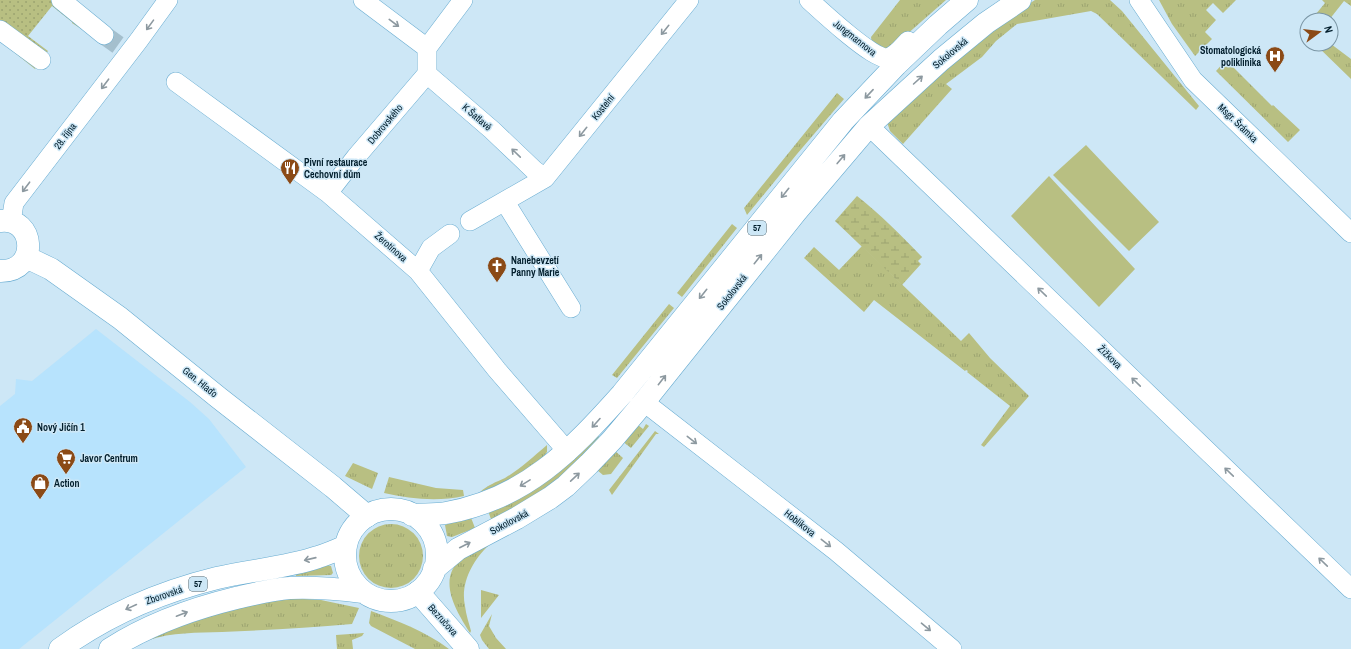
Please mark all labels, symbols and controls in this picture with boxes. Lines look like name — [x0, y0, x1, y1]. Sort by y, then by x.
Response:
north arrow — [1299, 12, 1339, 52]
street label: Jungmannova — [831, 17, 880, 59]
one-way arrow — [146, 19, 154, 30]
one-way arrow — [388, 19, 399, 28]
text: N — [1321, 24, 1336, 34]
one-way arrow — [660, 25, 669, 36]
street label: Sokolovská — [930, 34, 971, 71]
place label: Stomatologická poliklinika — [1200, 44, 1261, 69]
hospital icon: Stomatologická poliklinika — [1264, 45, 1286, 73]
one-way arrow — [912, 76, 923, 85]
one-way arrow — [101, 78, 109, 89]
one-way arrow — [865, 88, 874, 99]
street label: Kostelní — [589, 91, 618, 123]
street label: Dobrovského — [364, 101, 406, 147]
street label: K Šatlavě — [459, 101, 495, 134]
street label: Msgr. Šrámka — [1215, 101, 1261, 146]
street label: 28. října — [51, 120, 79, 152]
one-way arrow — [579, 126, 587, 137]
one-way arrow — [511, 148, 521, 158]
one-way arrow — [836, 153, 845, 164]
place label: Pivní restaurace Cechovní dům — [304, 156, 368, 181]
restaurant icon: Pivní restaurace Cechovní dům — [279, 157, 301, 185]
one-way arrow — [22, 182, 30, 193]
one-way arrow — [781, 187, 790, 198]
road number: 57 — [748, 221, 766, 235]
street label: Žerotínova — [372, 229, 410, 265]
one-way arrow — [754, 253, 762, 264]
place label: Nanebevzetí Panny Marie — [511, 254, 560, 279]
church icon: Nanebevzetí Panny Marie — [486, 255, 508, 283]
street label: Sokolovská — [714, 271, 750, 313]
one-way arrow — [1037, 287, 1047, 297]
one-way arrow — [699, 288, 708, 299]
street label: Žižkova — [1095, 342, 1125, 372]
street label: Gen. Hlaďo — [180, 364, 221, 400]
one-way arrow — [657, 375, 666, 386]
one-way arrow — [1131, 377, 1141, 387]
public building icon: Nový Jičín 1 — [12, 416, 34, 444]
one-way arrow — [591, 418, 601, 428]
place label: Nový Jičín 1 — [37, 421, 85, 434]
one-way arrow — [687, 436, 698, 444]
supermarket icon: Javor Centrum — [55, 447, 77, 475]
place label: Javor Centrum — [80, 452, 138, 465]
one-way arrow — [1224, 467, 1234, 477]
shop icon: Action — [29, 472, 51, 500]
one-way arrow — [570, 472, 580, 482]
place label: Action — [54, 477, 80, 490]
one-way arrow — [520, 479, 531, 487]
street label: Sokolovská — [487, 506, 531, 538]
street label: Hoblíkova — [782, 507, 819, 540]
one-way arrow — [821, 539, 832, 548]
one-way arrow — [459, 541, 471, 548]
one-way arrow — [304, 556, 317, 564]
one-way arrow — [1318, 557, 1328, 567]
road number: 57 — [189, 577, 207, 591]
street label: Zborovská — [144, 582, 185, 607]
street label: Bezručova — [425, 601, 461, 639]
one-way arrow — [125, 604, 137, 611]
one-way arrow — [176, 609, 188, 617]
one-way arrow — [920, 622, 931, 631]

